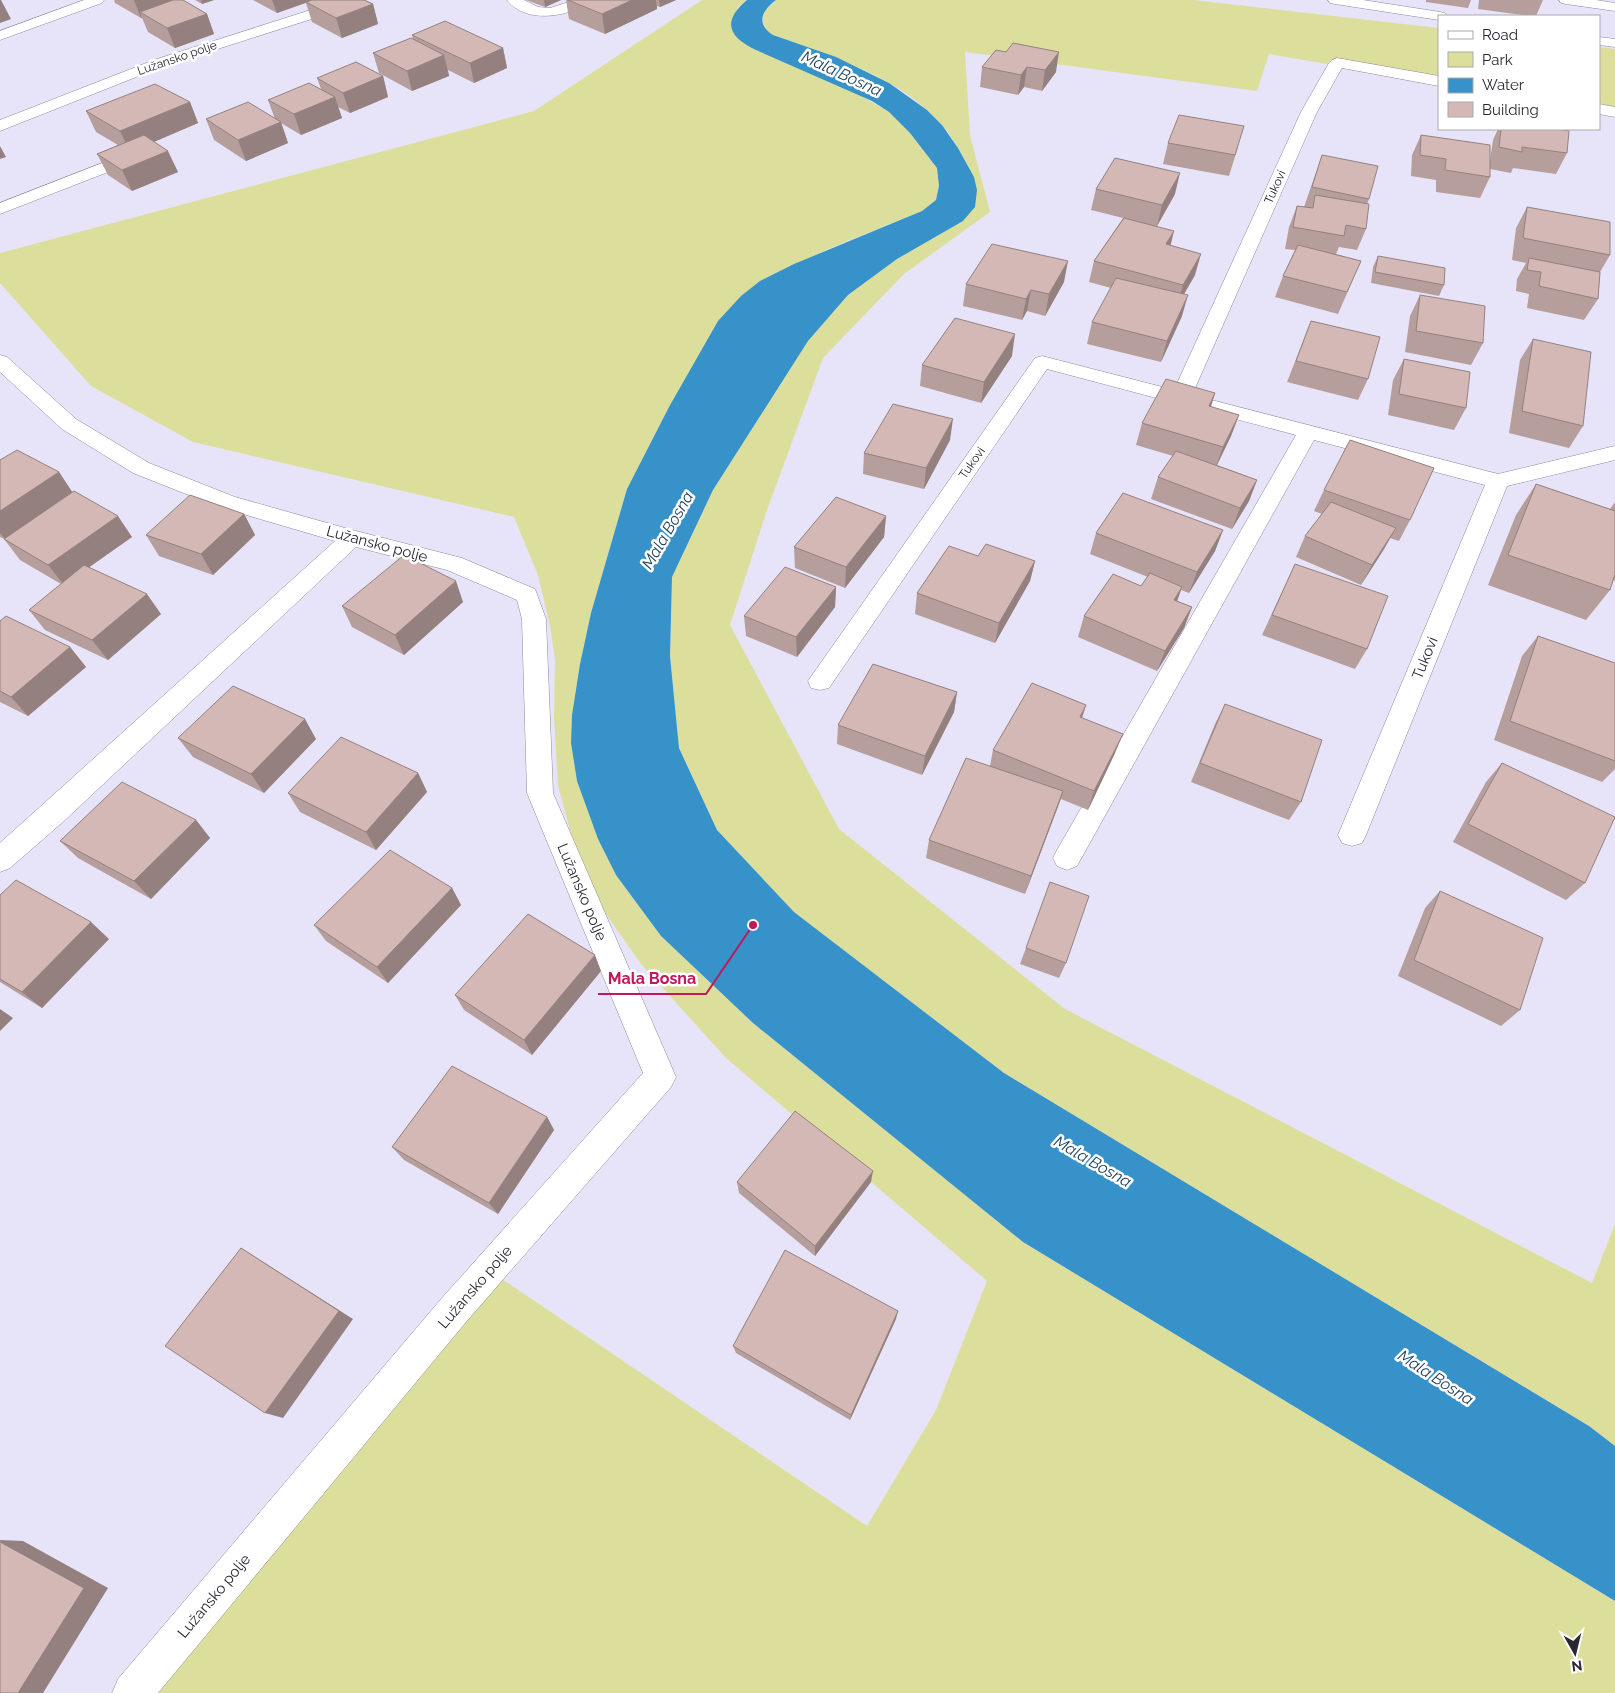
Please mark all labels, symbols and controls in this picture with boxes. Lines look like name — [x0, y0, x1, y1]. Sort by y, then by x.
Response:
legend — [1438, 15, 1600, 130]
text: Road — [1482, 26, 1518, 44]
street label: Lužansko polje — [135, 38, 219, 78]
water label: Mala Bosna — [799, 47, 885, 100]
text: Park — [1482, 51, 1513, 69]
text: Water — [1482, 76, 1525, 94]
text: Building — [1482, 101, 1539, 119]
street label: Tukovi — [1261, 168, 1289, 206]
street label: Tukovi — [956, 444, 988, 482]
water label: Mala Bosna — [638, 488, 697, 572]
street label: Lužansko polje — [324, 522, 430, 566]
street label: Tukovi — [1408, 634, 1442, 682]
street label: Lužansko polje — [553, 841, 611, 944]
callout: Mala Bosna — [598, 963, 706, 994]
text: Mala Bosna — [608, 969, 696, 988]
water label: Mala Bosna — [1051, 1132, 1135, 1191]
street label: Lužansko polje — [434, 1242, 516, 1332]
water label: Mala Bosna — [1394, 1346, 1477, 1409]
street label: Lužansko polje — [174, 1550, 254, 1642]
north arrow — [1550, 1628, 1600, 1678]
text: N — [1570, 1657, 1583, 1675]

